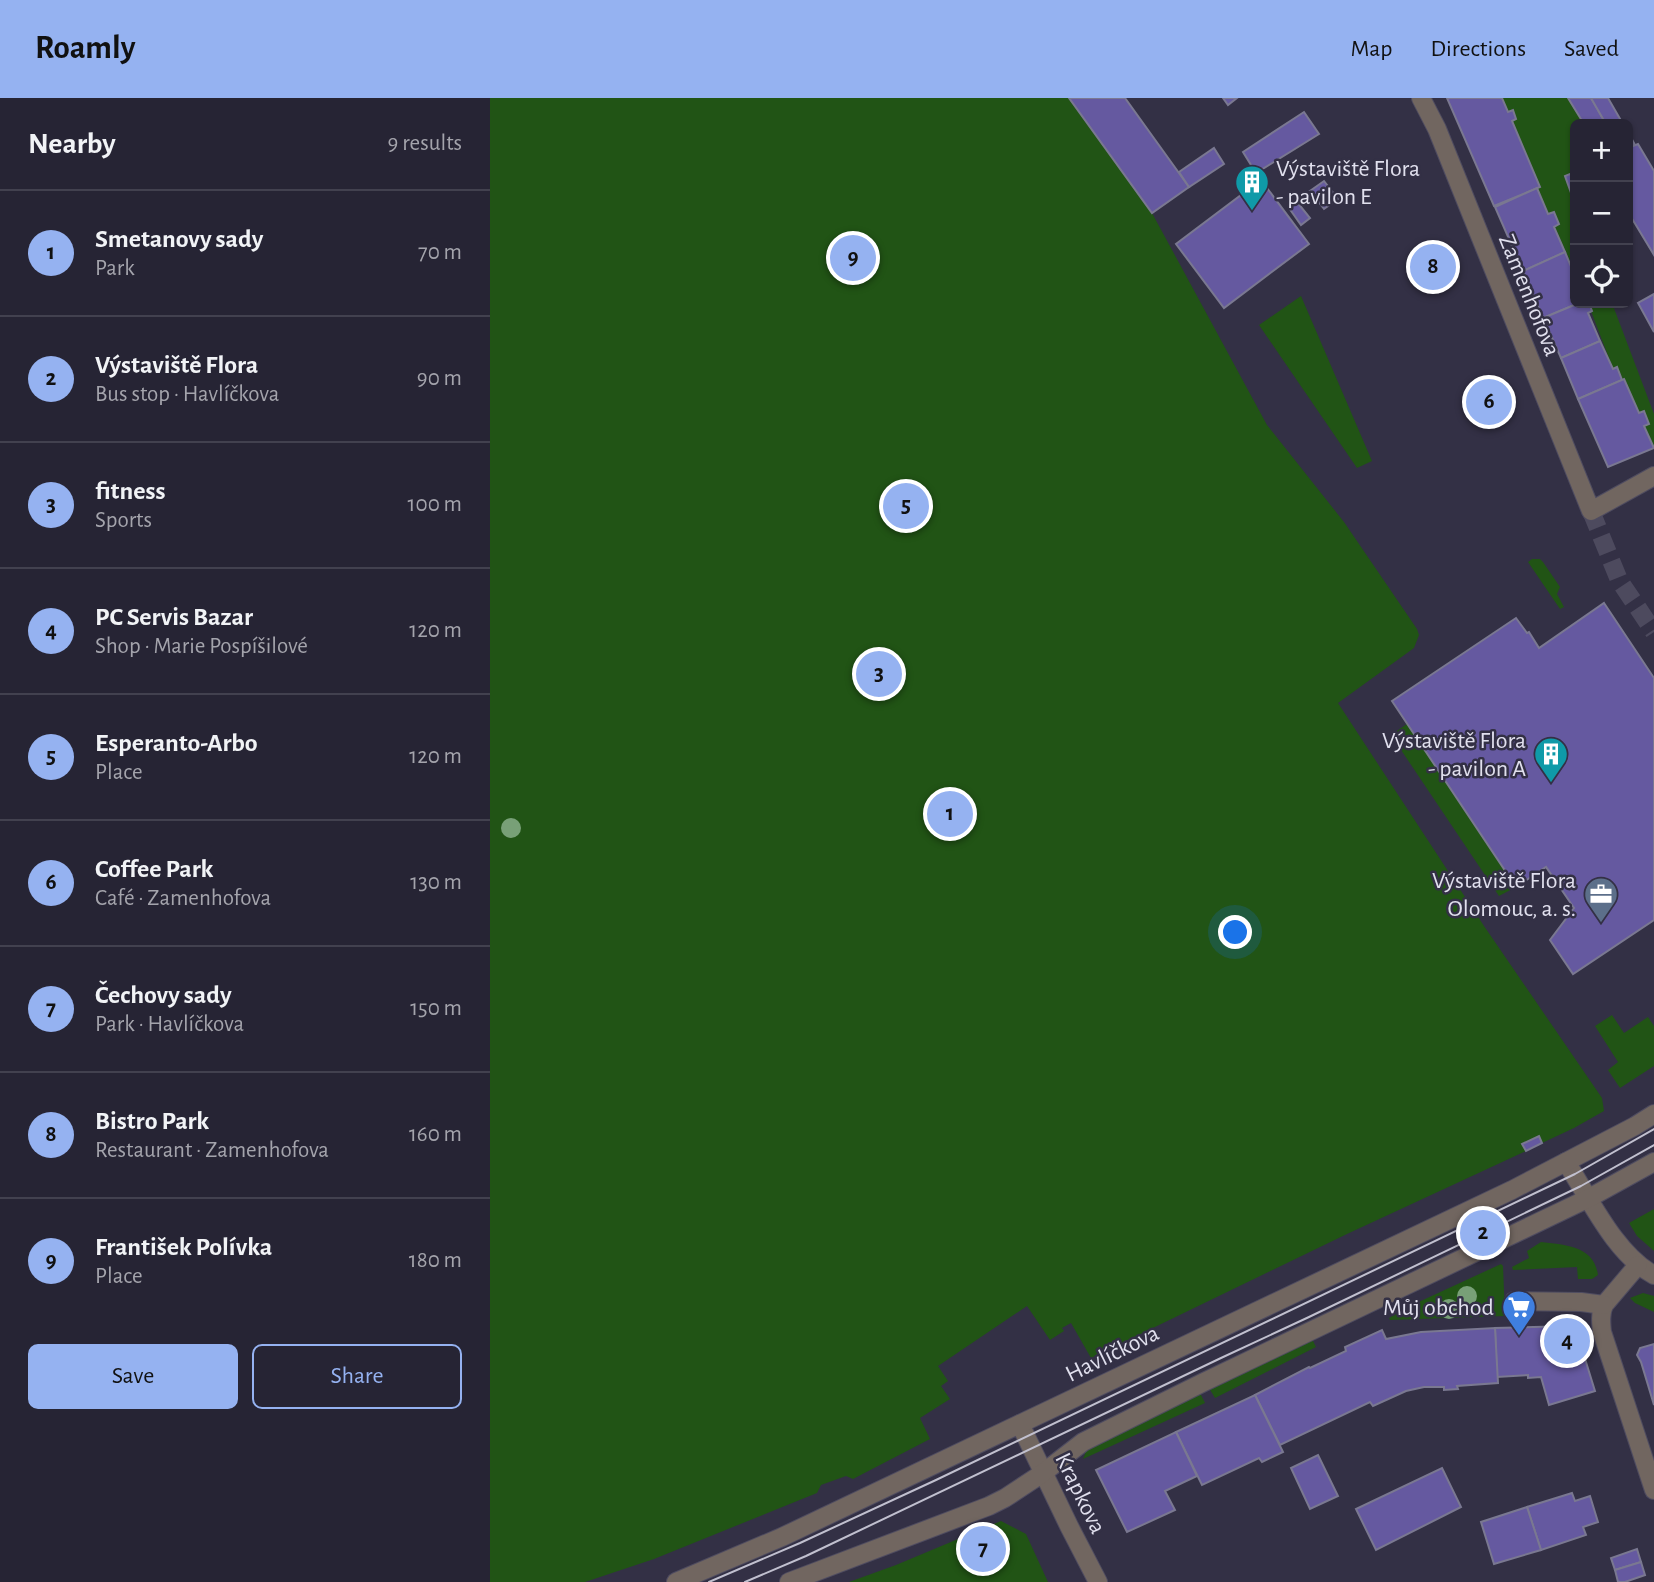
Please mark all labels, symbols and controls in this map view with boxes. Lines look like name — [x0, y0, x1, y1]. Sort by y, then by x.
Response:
text: Roamly — [35, 32, 135, 65]
text: Map — [1350, 37, 1392, 61]
text: Directions — [1430, 37, 1526, 61]
text: Saved — [1564, 37, 1619, 61]
map controls — [1570, 119, 1633, 308]
button: + — [1570, 119, 1633, 182]
text: Nearby — [28, 129, 116, 159]
text: 9 results — [388, 132, 462, 155]
place label: Výstaviště Flora - pavilon E — [1276, 157, 1420, 209]
building icon: Výstaviště Flora - pavilon E — [1233, 163, 1271, 212]
button: − — [1570, 182, 1633, 245]
text: Smetanovy sady — [95, 226, 263, 252]
street label: Zamenhofova — [1494, 231, 1564, 360]
pin: 9 — [830, 232, 876, 284]
text: 1 — [47, 241, 55, 264]
text: 70 m — [418, 241, 462, 264]
pin: 8 — [1410, 241, 1456, 293]
button: locate — [1570, 245, 1633, 308]
text: Park — [95, 257, 135, 280]
text: Výstaviště Flora — [95, 352, 258, 378]
text: 2 — [46, 367, 56, 390]
text: 90 m — [417, 367, 462, 390]
pin: 6 — [1466, 376, 1512, 428]
text: Bus stop · Havlíčkova — [95, 383, 279, 406]
text: fitness — [95, 478, 165, 504]
pin: 5 — [883, 480, 929, 532]
text: 3 — [46, 493, 56, 516]
text: 100 m — [408, 493, 462, 516]
text: Sports — [95, 509, 152, 532]
text: PC Servis Bazar — [95, 604, 253, 630]
text: 4 — [45, 619, 57, 642]
text: 120 m — [409, 619, 462, 642]
text: Shop · Marie Pospíšilové — [95, 635, 308, 658]
pin: 3 — [856, 648, 902, 700]
place label: Výstaviště Flora - pavilon A — [1382, 729, 1526, 781]
text: Esperanto-Arbo — [95, 730, 258, 756]
building icon: Výstaviště Flora - pavilon A — [1532, 735, 1570, 784]
text: 5 — [46, 745, 56, 768]
text: 120 m — [409, 745, 462, 768]
text: Place — [95, 761, 143, 784]
pin: 1 — [927, 788, 973, 840]
text: Coffee Park — [95, 856, 213, 882]
place label: Výstaviště Flora Olomouc, a. s. — [1432, 869, 1576, 921]
text: 6 — [45, 871, 57, 894]
text: 130 m — [410, 871, 462, 894]
office icon: Výstaviště Flora Olomouc, a. s. — [1582, 875, 1620, 924]
text: Café · Zamenhofova — [95, 887, 271, 910]
your location — [1218, 915, 1252, 949]
text: Čechovy sady — [95, 982, 232, 1008]
text: 7 — [46, 997, 56, 1020]
text: 150 m — [410, 997, 462, 1020]
text: Park · Havlíčkova — [95, 1013, 244, 1036]
text: Bistro Park — [95, 1108, 209, 1134]
text: 8 — [45, 1123, 57, 1146]
text: 160 m — [409, 1123, 462, 1146]
text: Restaurant · Zamenhofova — [95, 1139, 329, 1162]
pin: 2 — [1460, 1207, 1506, 1259]
text: František Polívka — [95, 1234, 272, 1260]
text: 9 — [45, 1249, 57, 1272]
text: 180 m — [409, 1249, 462, 1272]
text: Place — [95, 1265, 143, 1288]
supermarket icon: Můj obchod — [1500, 1288, 1538, 1337]
place label: Můj obchod — [1383, 1296, 1494, 1320]
pin: 4 — [1544, 1315, 1590, 1367]
street label: Havlíčkova — [1062, 1321, 1163, 1387]
button: Save — [28, 1344, 238, 1409]
button: Share — [252, 1344, 462, 1409]
street label: Krapkova — [1050, 1449, 1110, 1538]
pin: 7 — [960, 1523, 1006, 1575]

